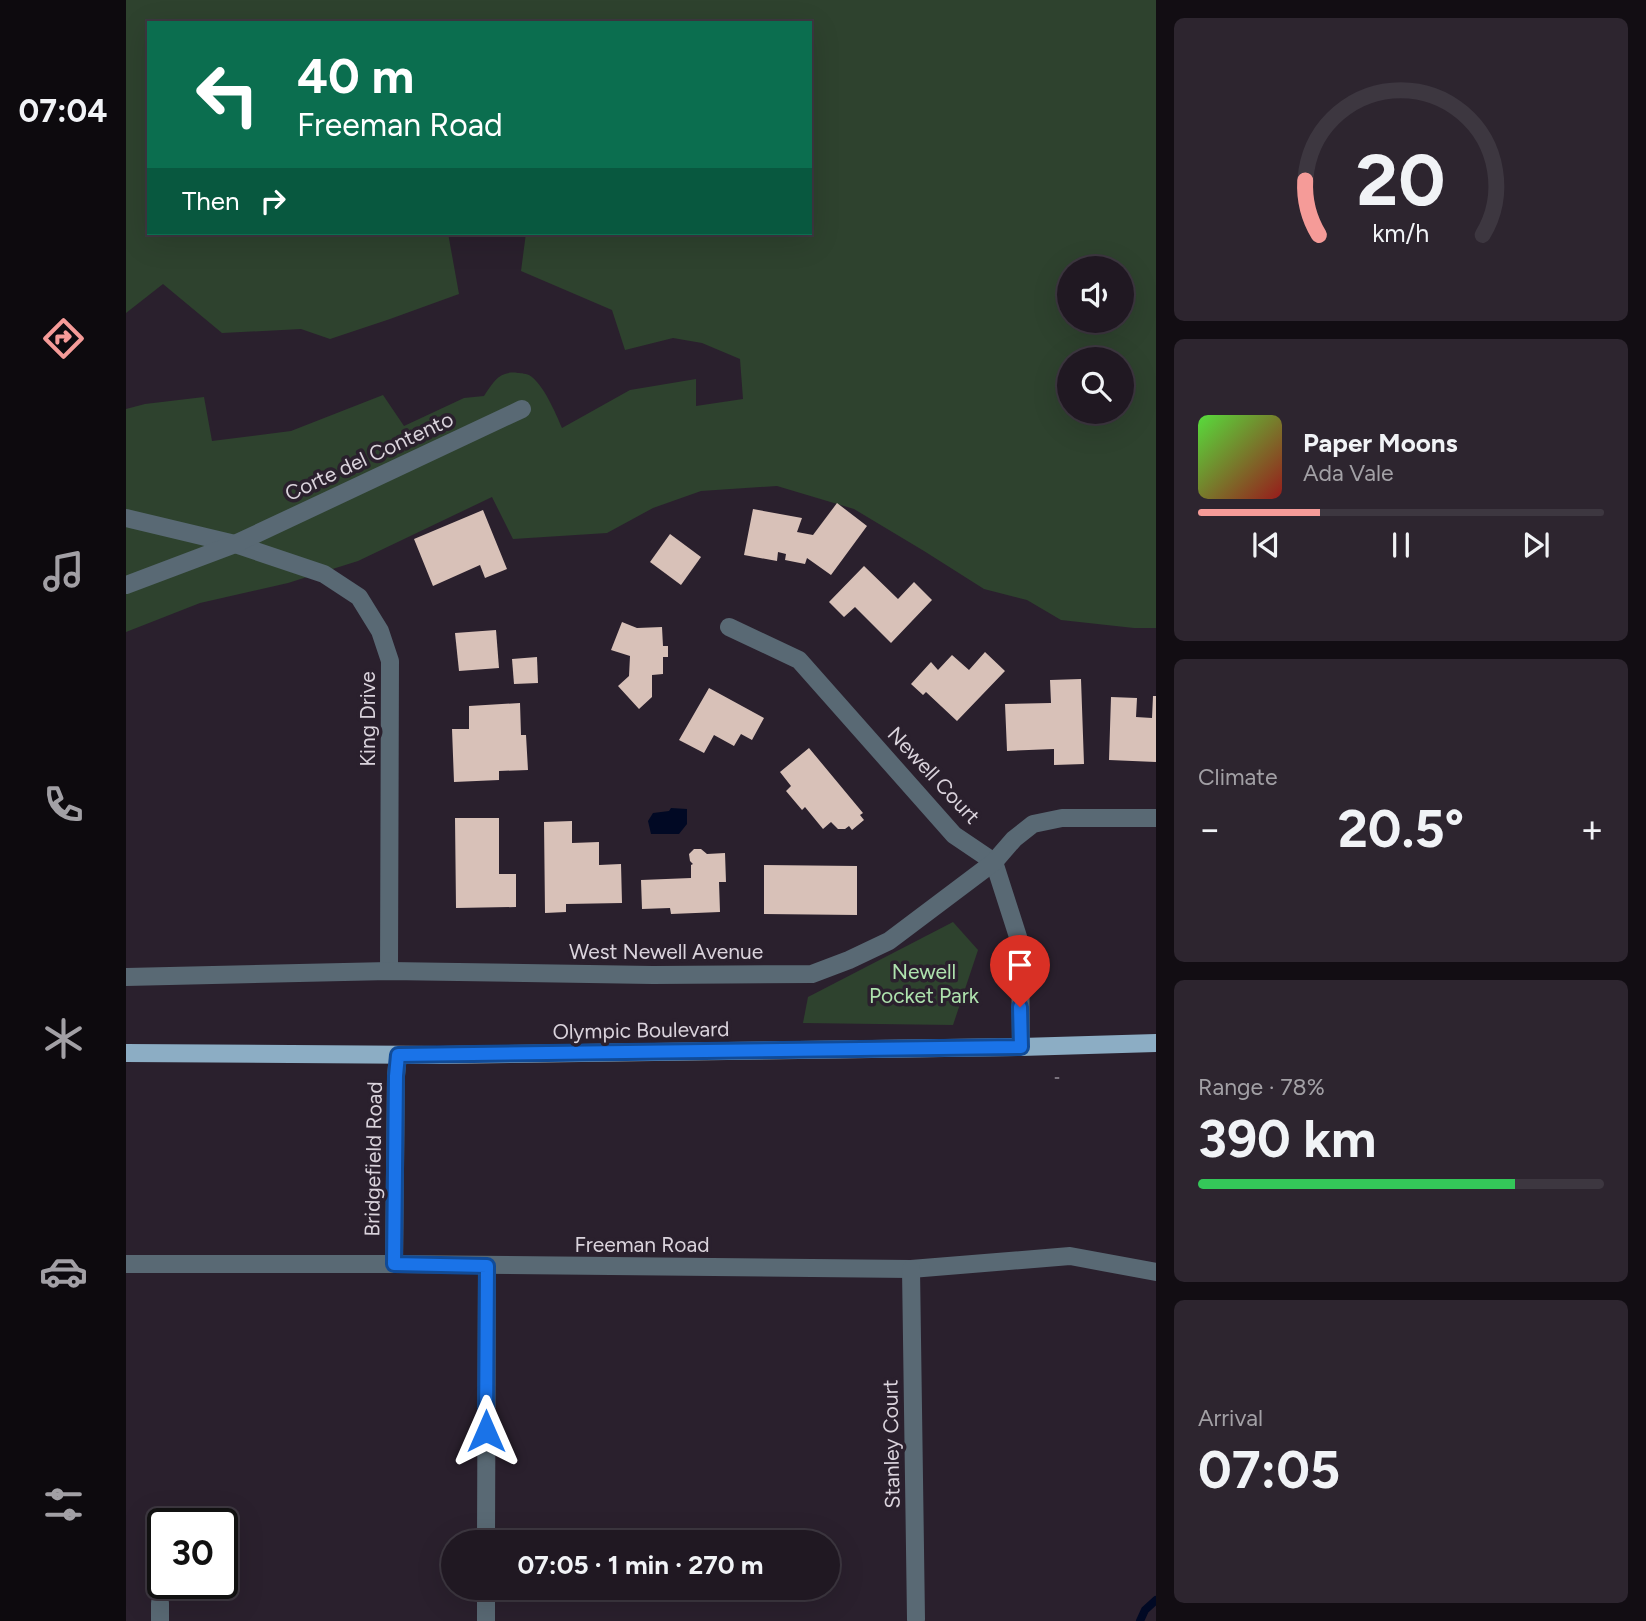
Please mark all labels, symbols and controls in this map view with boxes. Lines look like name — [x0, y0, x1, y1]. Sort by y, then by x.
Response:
text: 40 m — [297, 46, 414, 105]
icon: left — [182, 49, 273, 140]
text: 07:04 — [18, 92, 108, 130]
text: Freeman Road — [297, 106, 503, 144]
text: 20 — [1356, 137, 1446, 224]
icon: right — [254, 182, 292, 220]
text: Then — [182, 185, 240, 217]
text: km/h — [1372, 218, 1430, 248]
map controls — [1057, 256, 1134, 424]
button: sound — [1057, 256, 1134, 333]
icon: directions — [39, 314, 88, 363]
button: search — [1057, 347, 1134, 424]
street label: Corte del Contento — [281, 406, 457, 506]
text: Paper Moons — [1303, 427, 1458, 459]
text: Ada Vale — [1303, 459, 1394, 487]
icon: previous — [1247, 526, 1285, 564]
icon: pause — [1382, 526, 1420, 564]
icon: next — [1517, 526, 1555, 564]
icon: music — [39, 547, 88, 596]
street label: King Drive — [355, 671, 380, 767]
street label: Newell Court — [883, 721, 985, 829]
text: Climate — [1198, 763, 1277, 791]
icon: phone — [39, 780, 88, 829]
text: 20.5° — [1338, 798, 1464, 860]
text: − — [1198, 806, 1222, 852]
text: + — [1580, 806, 1604, 852]
pin — [990, 935, 1050, 1007]
street label: West Newell Avenue — [569, 939, 763, 964]
icon: arrive — [1001, 946, 1039, 984]
park label: Newell Pocket Park — [869, 959, 980, 1008]
icon: climate — [39, 1014, 88, 1063]
street label: Olympic Boulevard — [552, 1016, 730, 1044]
text: Range · 78% — [1198, 1073, 1325, 1101]
street label: Bridgefield Road — [359, 1081, 387, 1237]
text: 390 km — [1198, 1108, 1376, 1170]
street label: Freeman Road — [574, 1232, 710, 1257]
icon: car — [39, 1247, 88, 1296]
street label: Stanley Court — [877, 1379, 905, 1509]
position arrow — [449, 1394, 523, 1468]
text: Arrival — [1198, 1404, 1263, 1432]
text: 07:05 — [1198, 1439, 1340, 1501]
icon: filters — [39, 1480, 88, 1529]
speed limit sign: 30 — [147, 1508, 238, 1599]
text: 07:05 · 1 min · 270 m — [518, 1549, 764, 1581]

